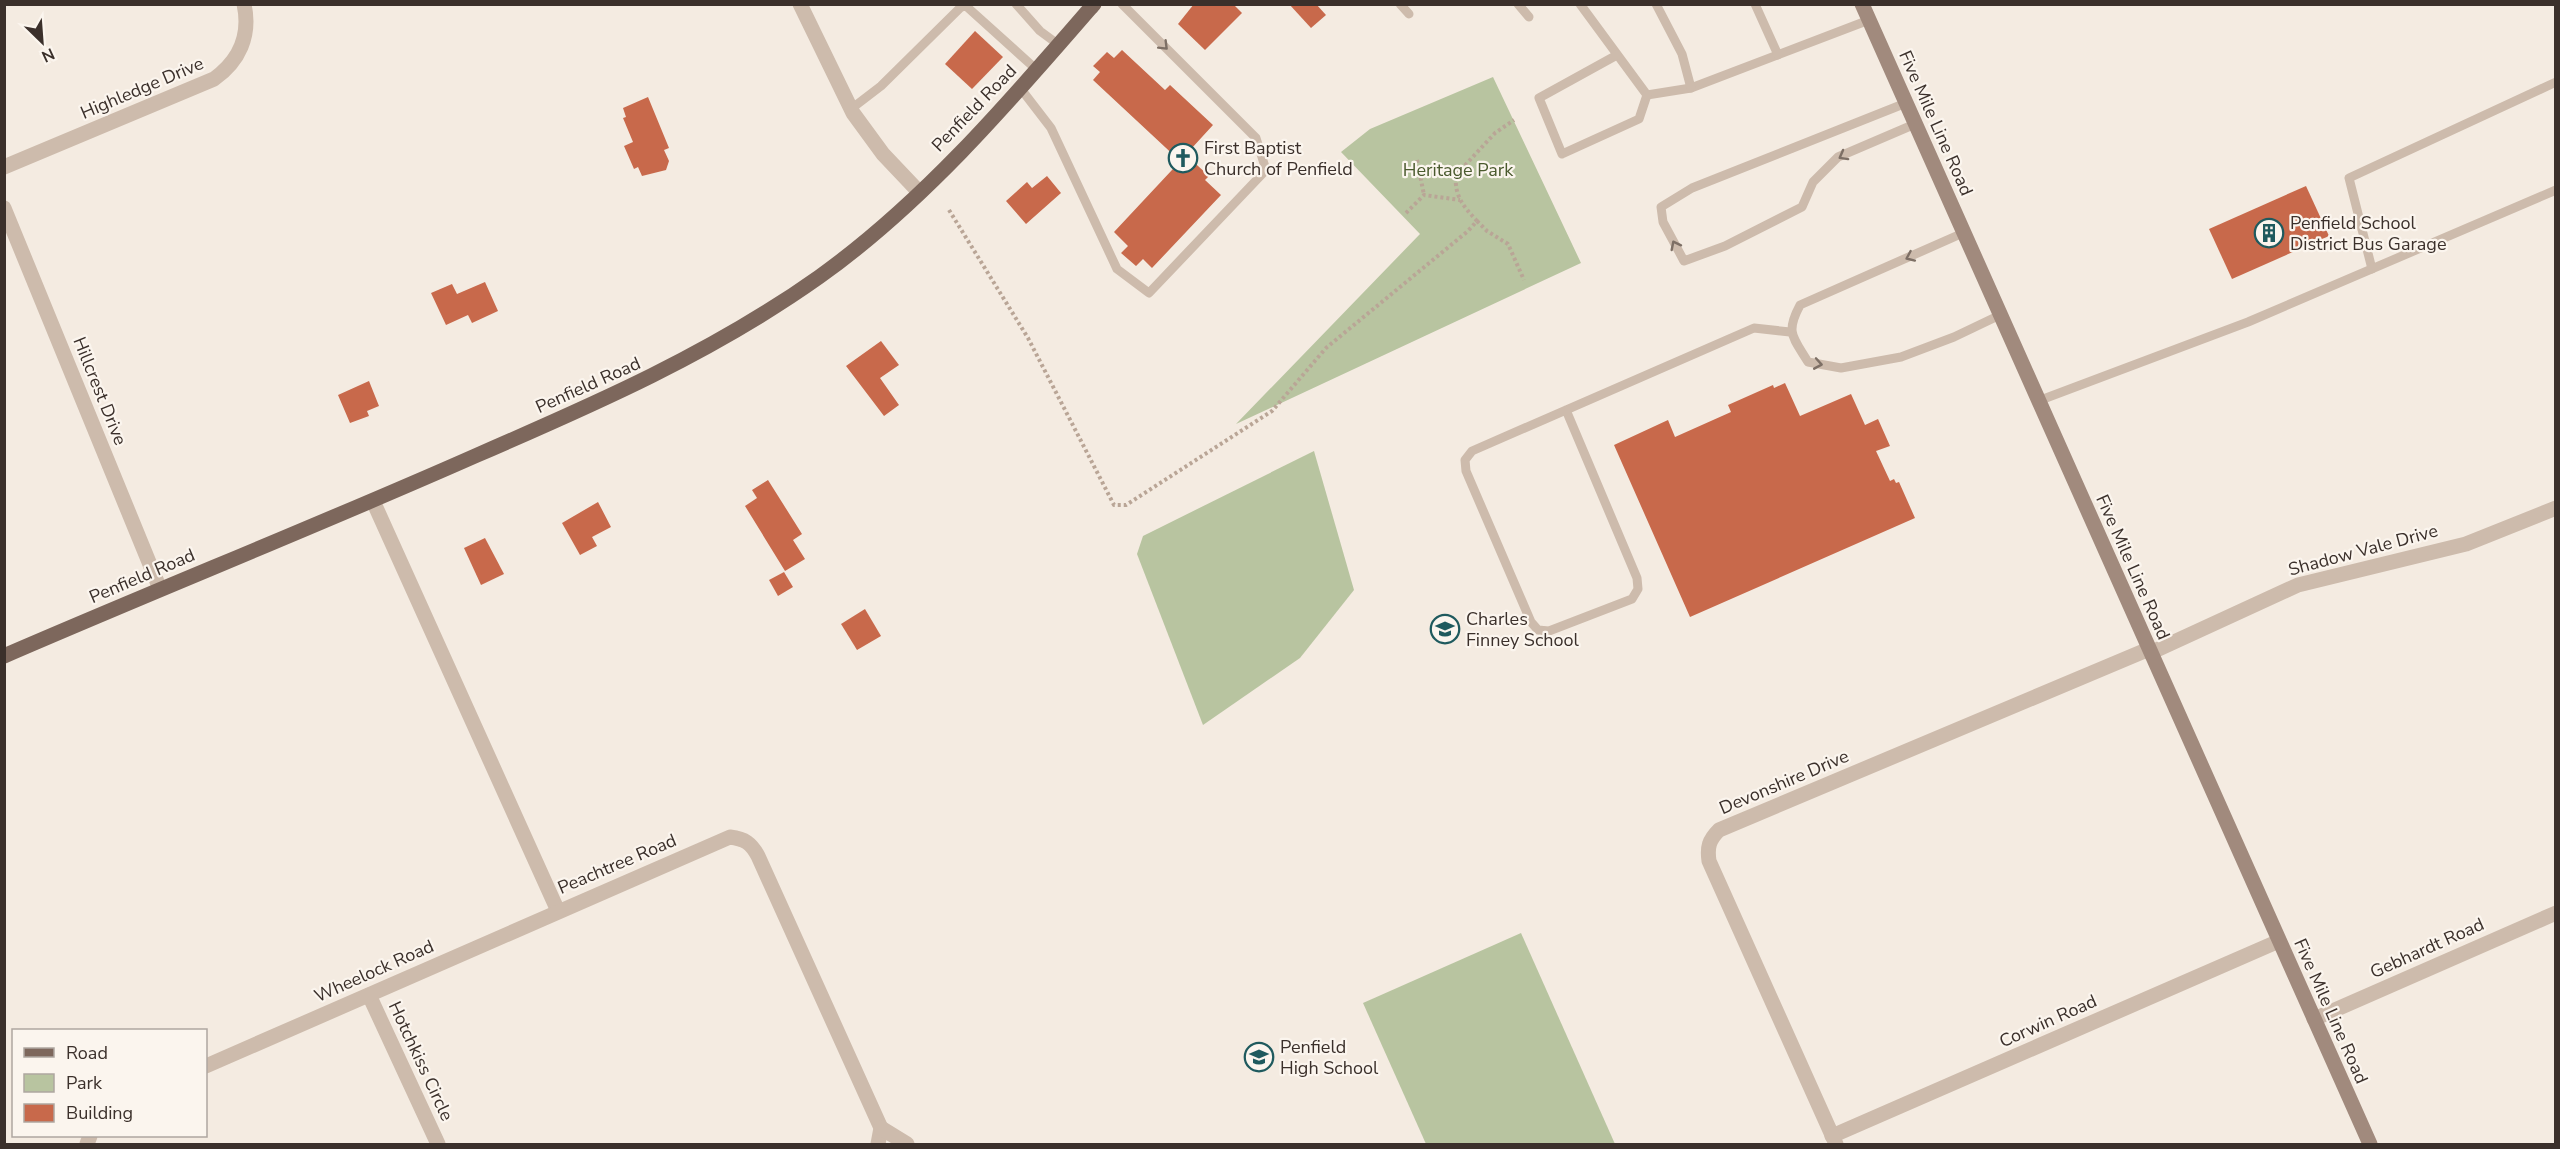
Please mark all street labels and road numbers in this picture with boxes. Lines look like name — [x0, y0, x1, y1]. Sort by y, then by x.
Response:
street label: Five Mile Line Road — [1893, 47, 1979, 199]
street label: Highledge Drive — [77, 51, 207, 125]
street label: Penfield Road — [926, 59, 1022, 157]
street label: Hillcrest Drive — [67, 333, 133, 449]
street label: Penfield Road — [532, 351, 644, 419]
street label: Five Mile Line Road — [2090, 491, 2176, 643]
street label: Shadow Vale Drive — [2286, 518, 2440, 582]
street label: Penfield Road — [85, 543, 199, 609]
street label: Devonshire Drive — [1716, 744, 1852, 820]
street label: Peachtree Road — [554, 828, 680, 900]
street label: Gebhardt Road — [2366, 912, 2488, 984]
street label: Wheelock Road — [311, 934, 437, 1008]
street label: Five Mile Line Road — [2288, 935, 2374, 1087]
street label: Corwin Road — [1995, 989, 2101, 1053]
street label: Hotchkiss Circle — [383, 997, 459, 1125]

